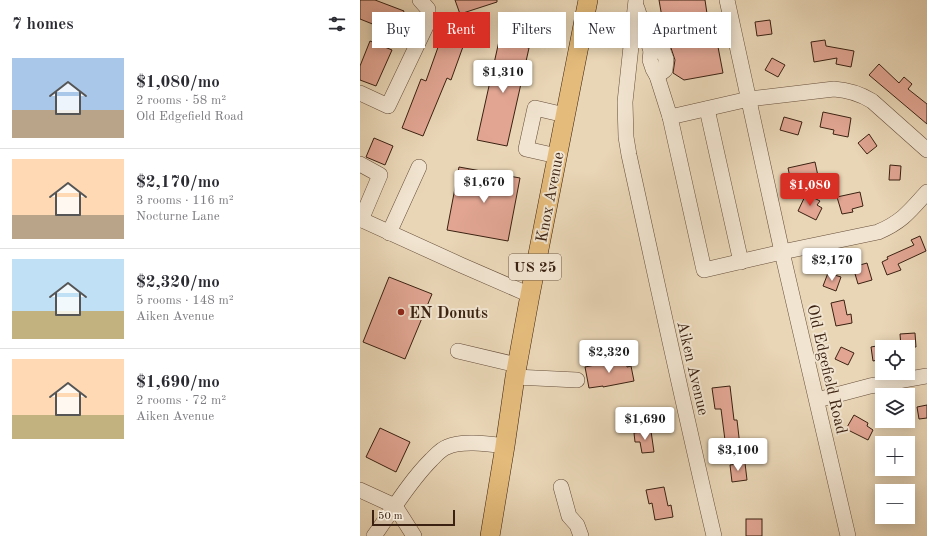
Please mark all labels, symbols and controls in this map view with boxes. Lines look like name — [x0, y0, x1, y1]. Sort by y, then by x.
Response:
chip: Buy — [372, 12, 425, 48]
chip: Rent — [433, 12, 490, 48]
chip: Filters — [498, 12, 566, 48]
chip: New — [574, 12, 630, 48]
chip: Apartment — [638, 12, 731, 48]
icon: filters — [326, 13, 348, 35]
text: 7 homes — [12, 16, 74, 33]
pin: $1,310 — [470, 60, 536, 94]
text: $1,310 — [482, 66, 524, 79]
icon: home — [44, 74, 92, 122]
text: $1,080/mo — [136, 74, 220, 91]
text: 2 rooms · 58 m² — [136, 94, 226, 107]
text: Old Edgefield Road — [136, 110, 244, 123]
street label: Knox Avenue — [534, 151, 568, 244]
pin: $1,670 — [451, 170, 517, 204]
pin: $1,080 — [777, 173, 843, 207]
text: $2,170/mo — [136, 174, 220, 191]
icon: home — [44, 175, 92, 223]
text: $1,670 — [463, 176, 505, 189]
text: $1,080 — [789, 179, 831, 192]
text: 3 rooms · 116 m² — [136, 194, 234, 207]
text: Nocturne Lane — [136, 210, 220, 223]
pin: $2,170 — [799, 248, 865, 282]
road number: US 25 — [509, 254, 561, 280]
text: $2,170 — [811, 254, 853, 267]
text: $2,320/mo — [136, 274, 220, 291]
icon: home — [44, 275, 92, 323]
text: 5 rooms · 148 m² — [136, 294, 234, 307]
street label: Old Edgefield Road — [803, 303, 849, 436]
place label: EN Donuts — [409, 306, 488, 322]
marker: EN Donuts — [396, 307, 406, 317]
text: Aiken Avenue — [136, 310, 214, 323]
street label: Aiken Avenue — [673, 320, 711, 417]
pin: $2,320 — [576, 340, 642, 374]
map controls — [875, 340, 915, 524]
button: locate — [875, 340, 915, 380]
text: $2,320 — [588, 346, 630, 359]
text: $1,690/mo — [136, 374, 220, 391]
icon: home — [44, 375, 92, 423]
button: layers — [875, 388, 915, 428]
text: 2 rooms · 72 m² — [136, 394, 226, 407]
pin: $1,690 — [612, 407, 678, 441]
text: Aiken Avenue — [136, 410, 214, 423]
text: $1,690 — [624, 413, 666, 426]
button: + — [875, 436, 915, 476]
pin: $3,100 — [705, 438, 771, 472]
text: $3,100 — [717, 444, 759, 457]
button: − — [875, 484, 915, 524]
scale bar — [372, 508, 455, 527]
text: 50 m — [378, 511, 403, 522]

